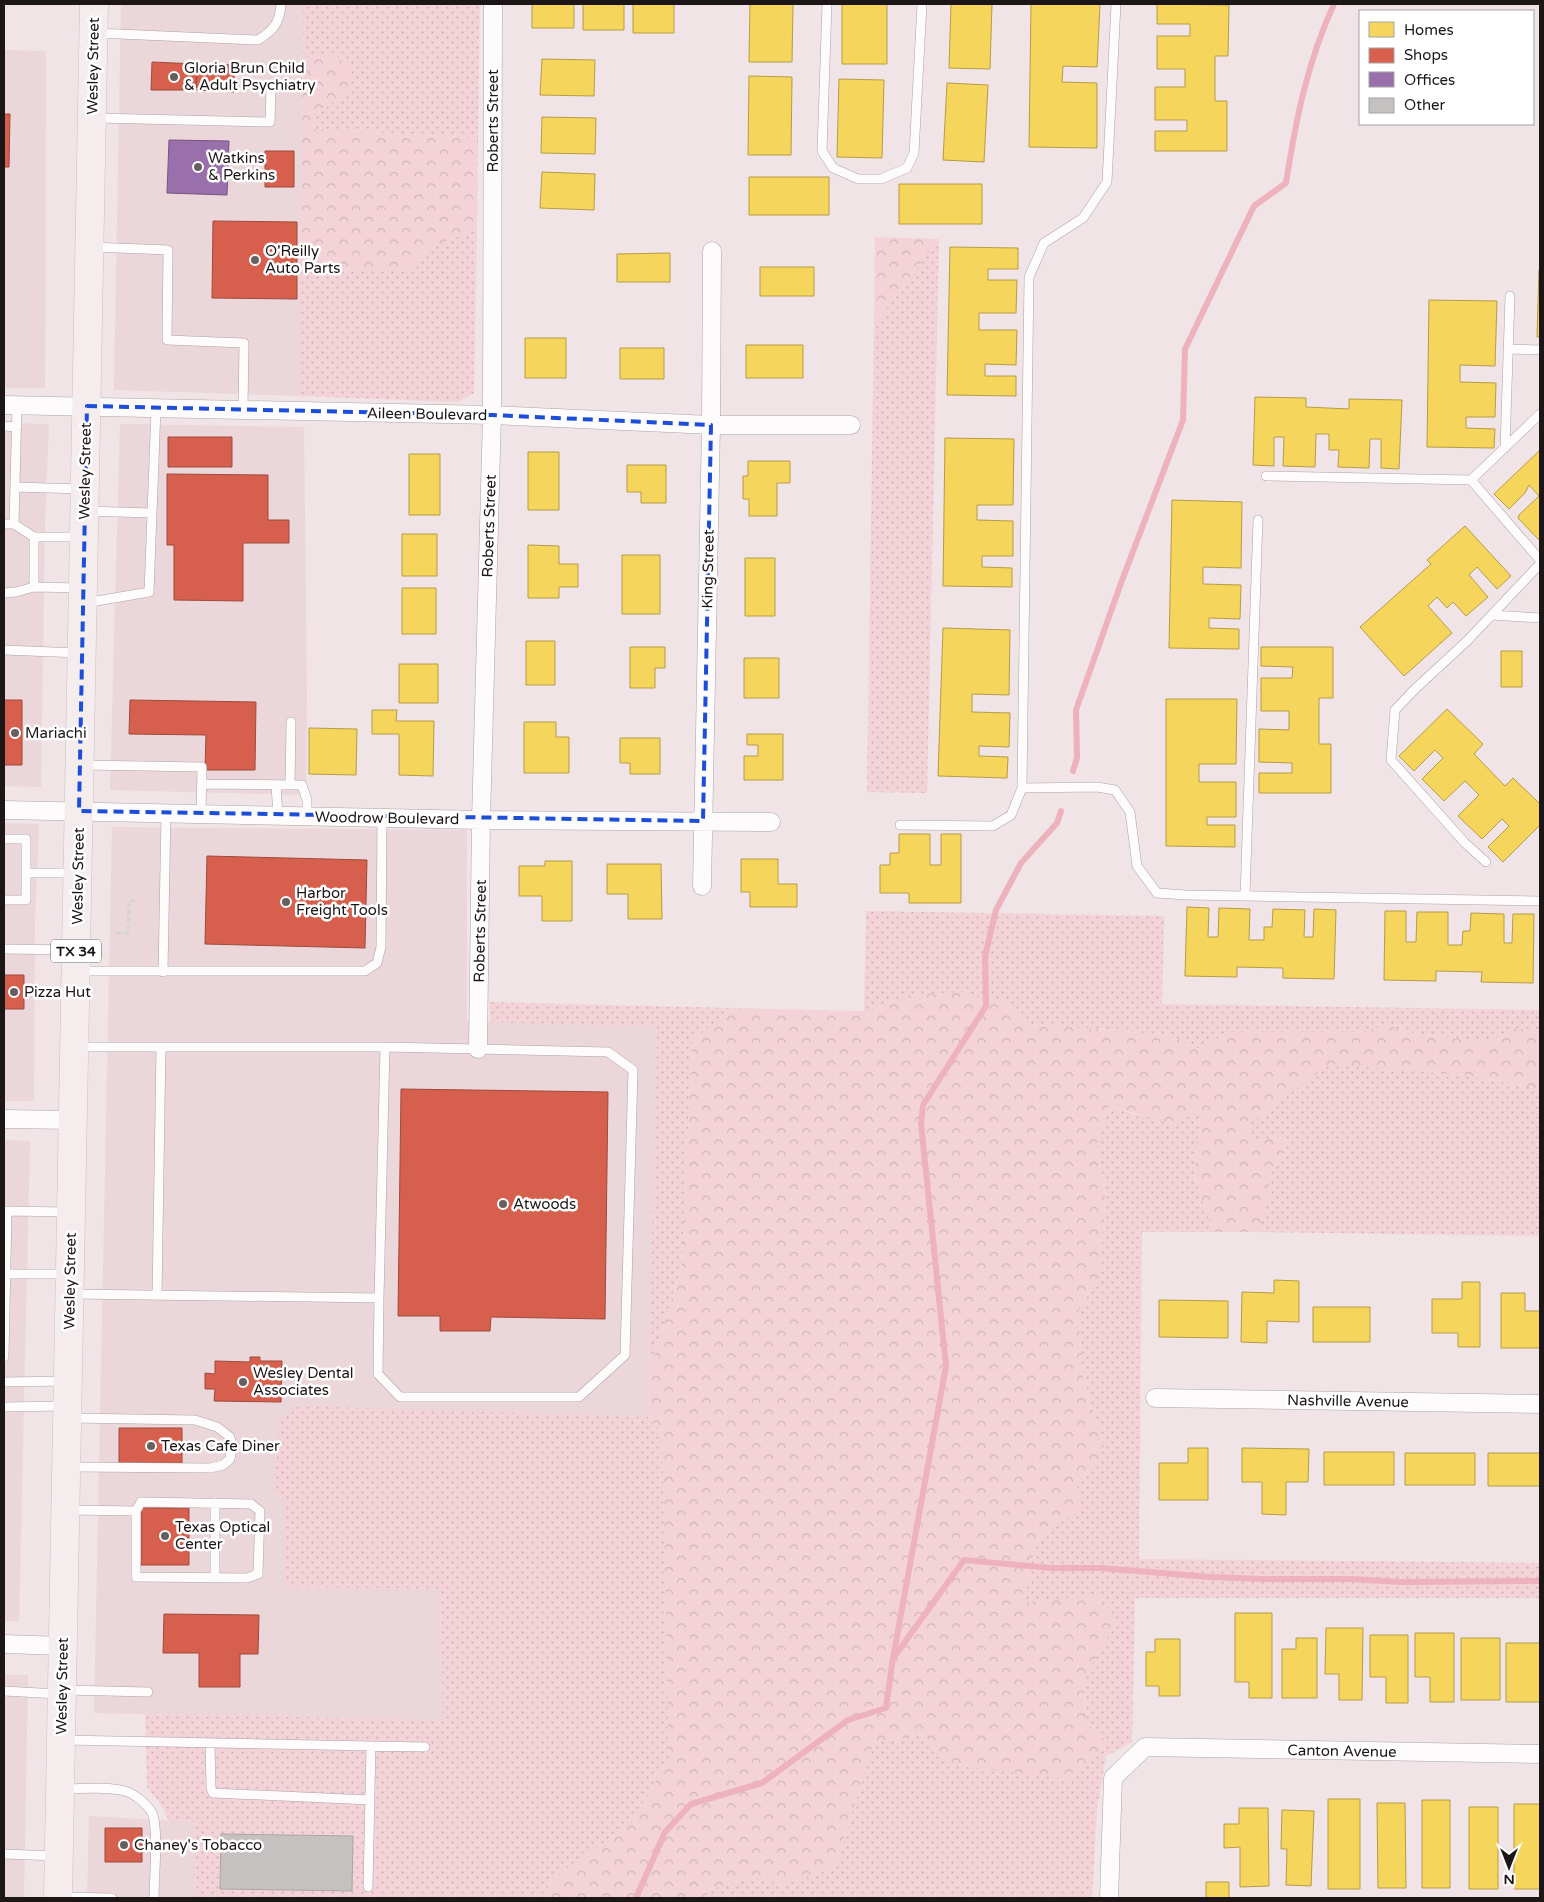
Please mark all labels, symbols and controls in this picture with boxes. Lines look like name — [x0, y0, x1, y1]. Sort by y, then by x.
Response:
legend — [1359, 10, 1534, 125]
street label: Wesley Street — [83, 17, 103, 115]
text: Homes — [1404, 21, 1454, 39]
text: Shops — [1404, 46, 1448, 64]
place label: Gloria Brun Child & Adult Psychiatry — [184, 59, 316, 94]
street label: Roberts Street — [484, 69, 502, 173]
marker: Gloria Brun Child & Adult Psychiatry — [168, 71, 180, 83]
text: Offices — [1404, 71, 1455, 89]
text: Other — [1404, 96, 1446, 114]
place label: Watkins & Perkins — [208, 149, 275, 184]
marker: Watkins & Perkins — [192, 161, 204, 173]
place label: O'Reilly Auto Parts — [265, 242, 341, 277]
marker: O'Reilly Auto Parts — [249, 254, 261, 266]
street label: Aileen Boulevard — [367, 404, 487, 424]
street label: Wesley Street — [75, 422, 95, 520]
street label: Roberts Street — [478, 474, 500, 578]
street label: King Street — [698, 529, 718, 609]
place label: Mariachi — [25, 724, 87, 742]
marker: Mariachi — [9, 727, 21, 739]
street label: Woodrow Boulevard — [315, 808, 459, 828]
street label: Wesley Street — [68, 827, 88, 925]
street label: Roberts Street — [470, 879, 490, 983]
place label: Harbor Freight Tools — [296, 884, 388, 919]
marker: Harbor Freight Tools — [280, 896, 292, 908]
road number: TX 34 — [51, 939, 101, 962]
place label: Pizza Hut — [24, 983, 91, 1001]
marker: Pizza Hut — [8, 986, 20, 998]
place label: Atwoods — [513, 1195, 576, 1213]
marker: Atwoods — [497, 1198, 509, 1210]
street label: Wesley Street — [60, 1232, 80, 1330]
place label: Wesley Dental Associates — [253, 1364, 354, 1399]
marker: Wesley Dental Associates — [237, 1376, 249, 1388]
street label: Nashville Avenue — [1287, 1391, 1409, 1411]
place label: Texas Cafe Diner — [161, 1437, 280, 1455]
marker: Texas Cafe Diner — [145, 1440, 157, 1452]
place label: Texas Optical Center — [175, 1518, 270, 1553]
marker: Texas Optical Center — [159, 1530, 171, 1542]
street label: Wesley Street — [52, 1637, 72, 1735]
street label: Canton Avenue — [1287, 1741, 1397, 1761]
place label: Chaney's Tobacco — [134, 1836, 262, 1854]
marker: Chaney's Tobacco — [118, 1839, 130, 1851]
north arrow — [1484, 1842, 1534, 1892]
text: N — [1503, 1871, 1515, 1888]

